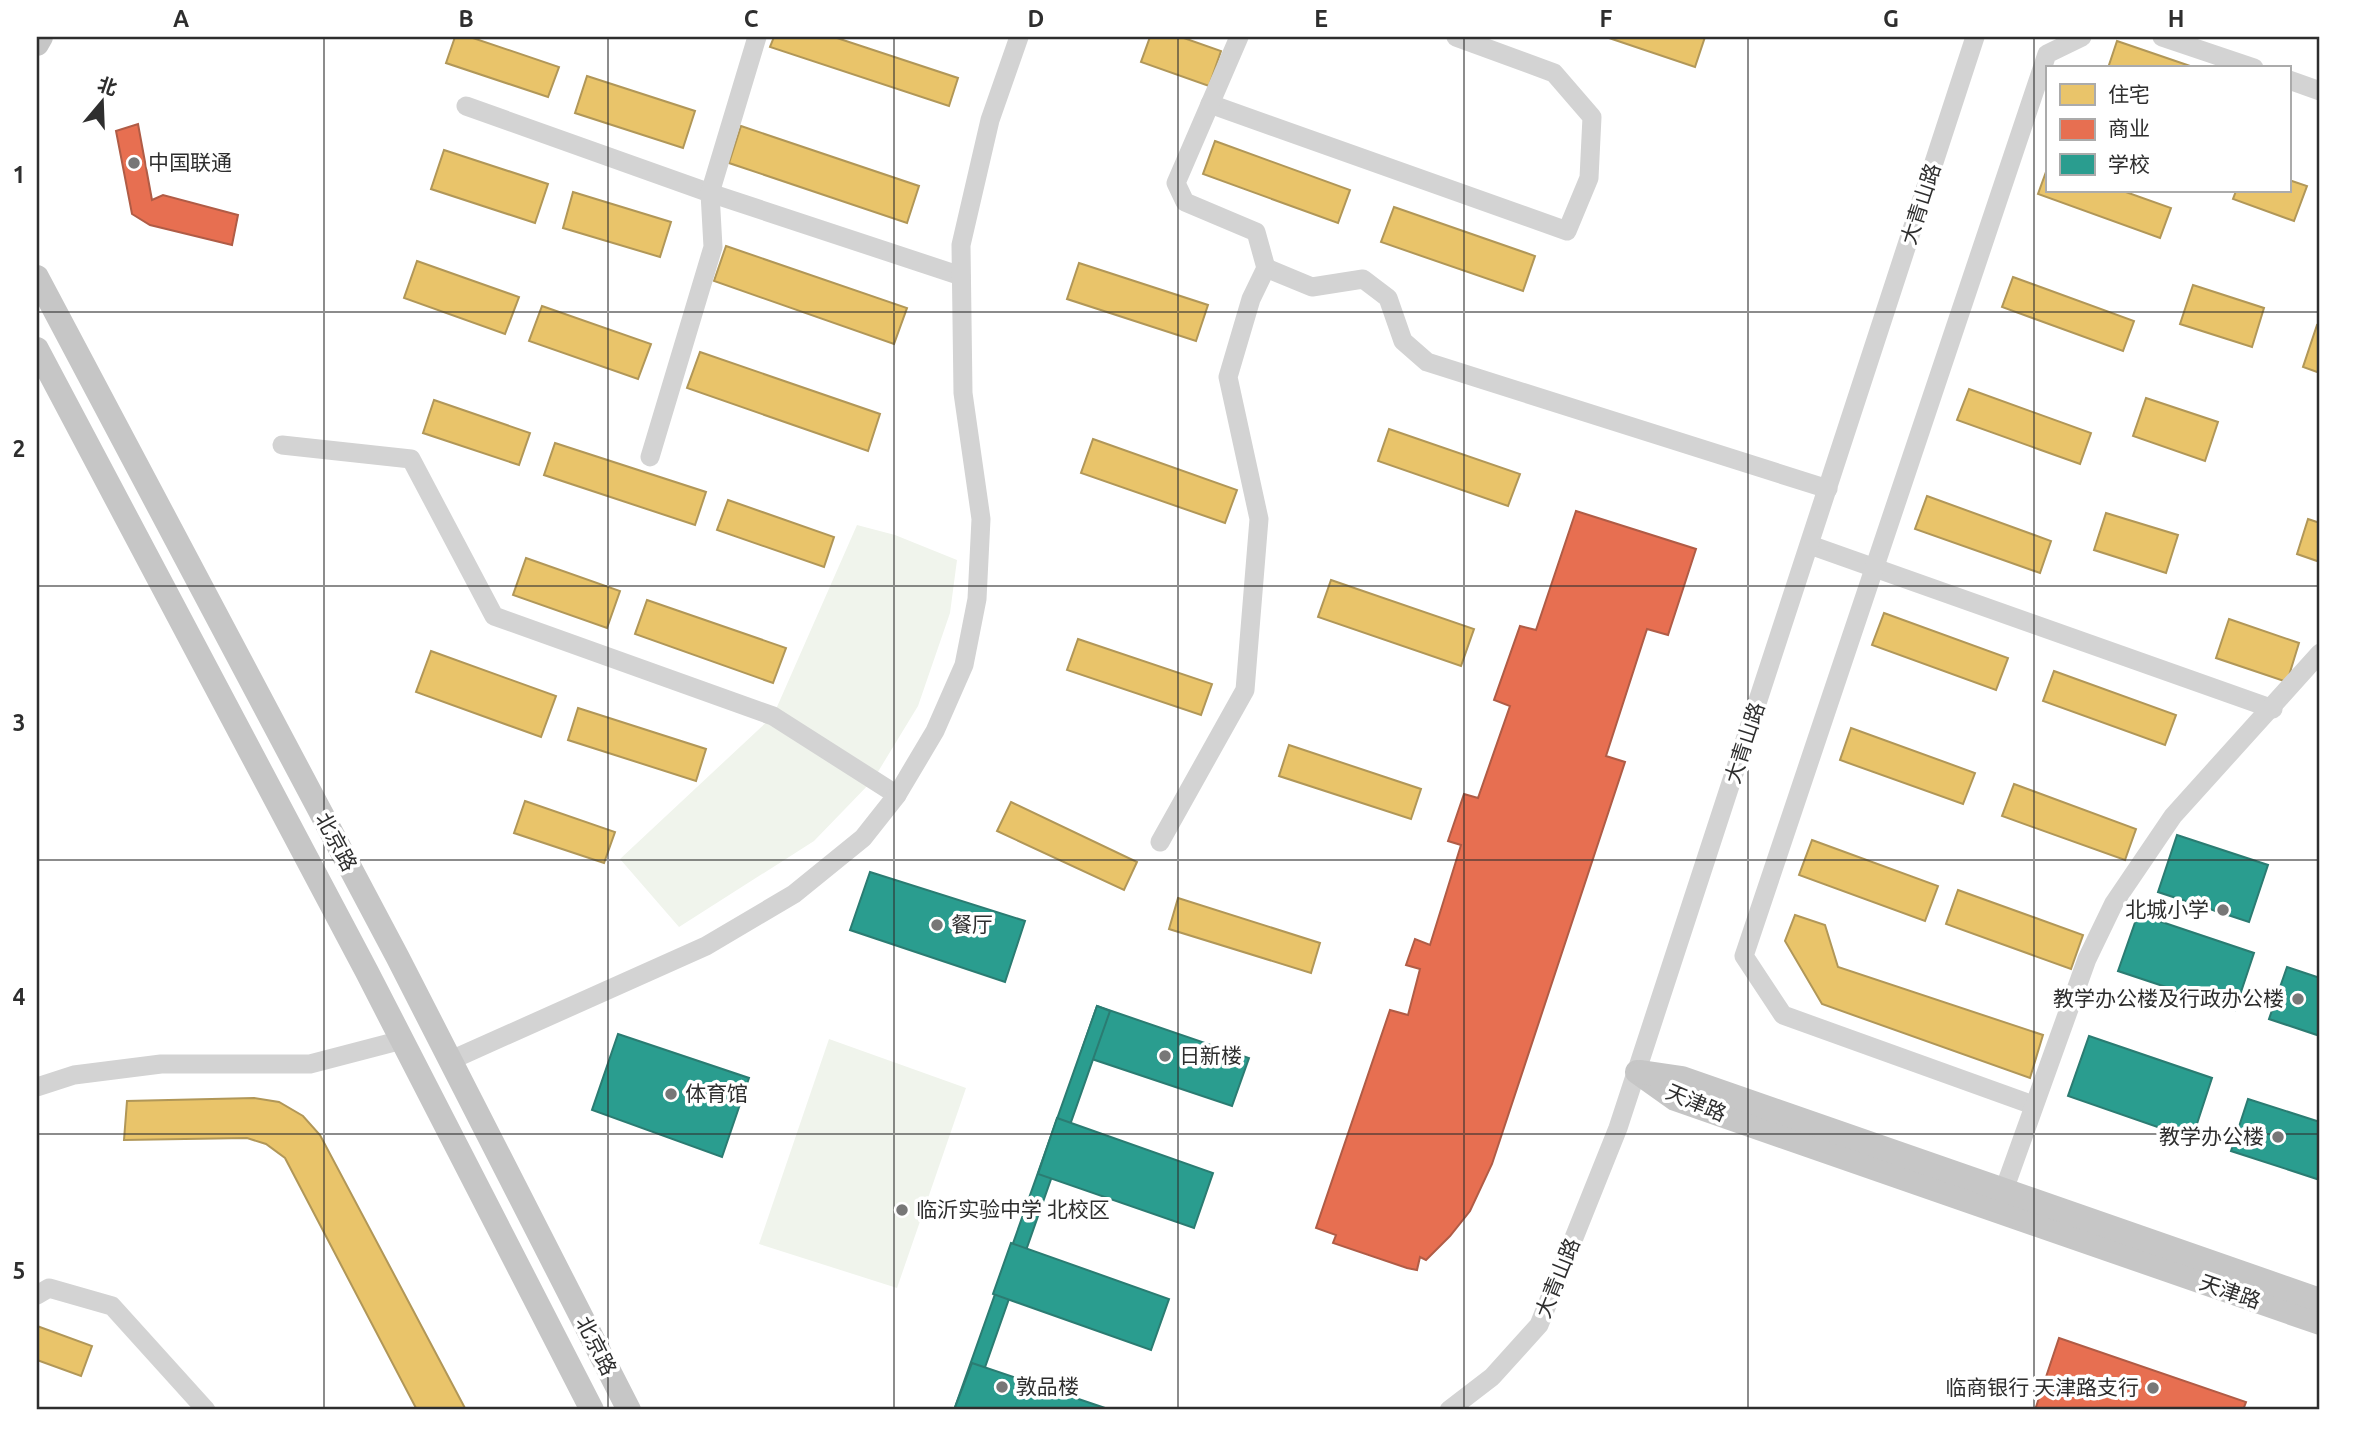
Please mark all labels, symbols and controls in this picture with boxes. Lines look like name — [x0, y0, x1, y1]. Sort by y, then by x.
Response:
text: A — [173, 6, 189, 31]
text: B — [458, 6, 474, 31]
text: C — [744, 6, 759, 31]
text: D — [1028, 6, 1044, 31]
text: E — [1314, 6, 1328, 31]
text: F — [1600, 6, 1613, 31]
text: G — [1883, 6, 1899, 31]
text: H — [2168, 6, 2184, 31]
north arrow — [66, 66, 136, 136]
legend — [2046, 66, 2290, 192]
text: 北 — [95, 72, 120, 99]
text: 住宅 — [2108, 82, 2150, 106]
text: 商业 — [2108, 116, 2150, 140]
place label: 中国联通 — [148, 150, 232, 174]
text: 学校 — [2108, 152, 2150, 176]
marker: 中国联通 — [126, 155, 142, 171]
street label: 大青山路 — [1896, 160, 1944, 247]
text: 1 — [13, 162, 25, 187]
text: 2 — [13, 436, 25, 461]
street label: 大青山路 — [1720, 699, 1768, 786]
text: 3 — [13, 710, 25, 735]
street label: 北京路 — [311, 808, 362, 875]
place label: 北城小学 — [2125, 897, 2209, 921]
marker: 北城小学 — [2215, 902, 2231, 918]
place label: 餐厅 — [951, 912, 993, 936]
marker: 餐厅 — [929, 917, 945, 933]
text: 4 — [13, 984, 26, 1009]
place label: 教学办公楼及行政办公楼 — [2053, 986, 2284, 1010]
marker: 教学办公楼及行政办公楼 — [2290, 991, 2306, 1007]
place label: 日新楼 — [1179, 1043, 1242, 1067]
marker: 日新楼 — [1157, 1048, 1173, 1064]
street label: 天津路 — [1663, 1079, 1730, 1125]
place label: 体育馆 — [685, 1081, 748, 1105]
marker: 体育馆 — [663, 1086, 679, 1102]
place label: 教学办公楼 — [2159, 1124, 2264, 1148]
marker: 教学办公楼 — [2270, 1129, 2286, 1145]
place label: 临沂实验中学 北校区 — [916, 1197, 1110, 1221]
marker: 临沂实验中学 北校区 — [894, 1202, 910, 1218]
street label: 大青山路 — [1530, 1234, 1584, 1321]
text: 5 — [13, 1258, 25, 1283]
street label: 天津路 — [2197, 1269, 2264, 1313]
street label: 北京路 — [572, 1312, 622, 1379]
place label: 敦品楼 — [1016, 1374, 1079, 1398]
place label: 临商银行 天津路支行 — [1945, 1375, 2139, 1399]
marker: 敦品楼 — [994, 1379, 1010, 1395]
marker: 临商银行 天津路支行 — [2145, 1380, 2161, 1396]

